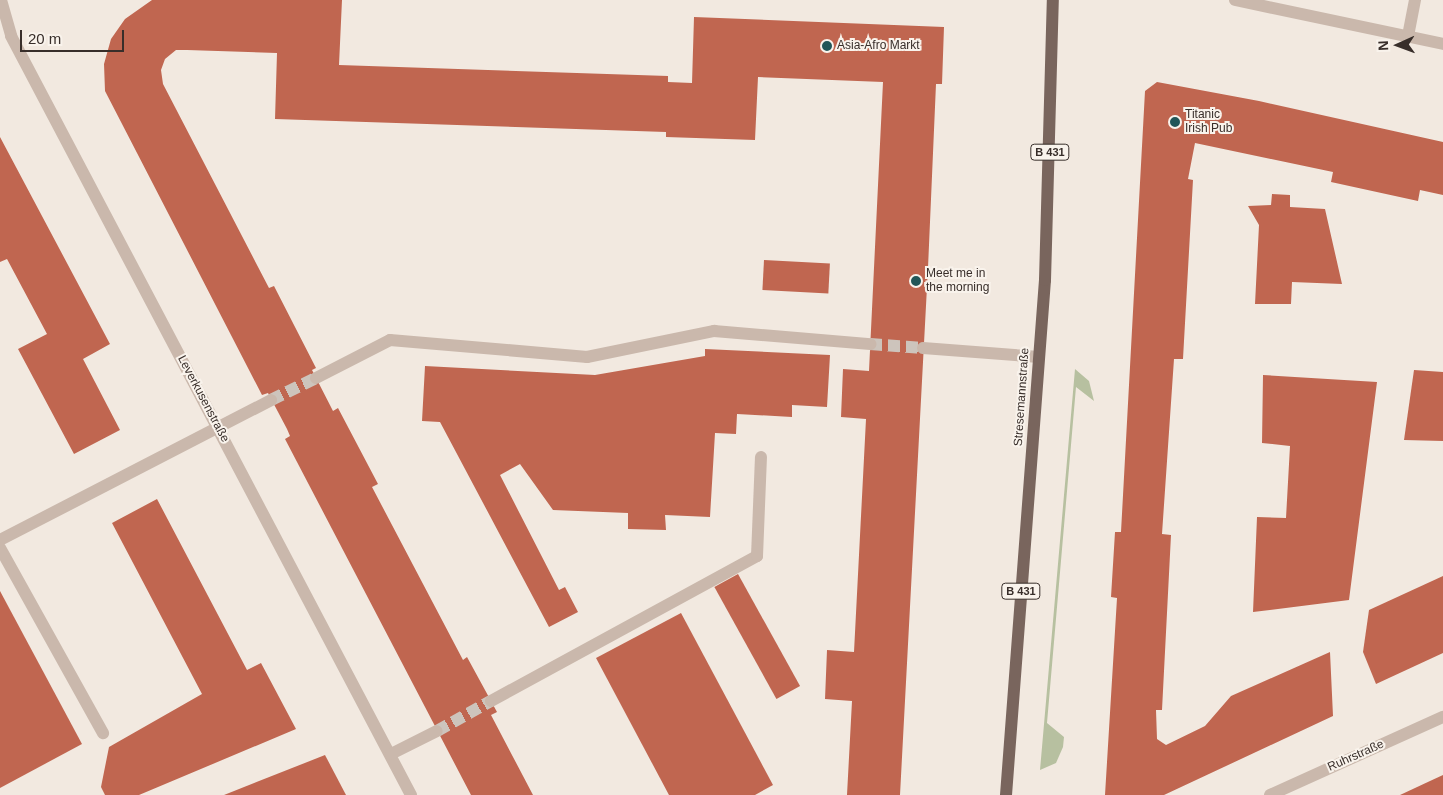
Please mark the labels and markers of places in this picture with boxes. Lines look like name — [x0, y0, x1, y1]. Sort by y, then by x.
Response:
place label: Asia-Afro Markt — [837, 39, 920, 53]
marker: Asia-Afro Markt — [821, 40, 833, 52]
place label: Titanic Irish Pub — [1185, 108, 1232, 136]
marker: Titanic Irish Pub — [1169, 116, 1181, 128]
place label: Meet me in the morning — [926, 267, 989, 295]
marker: Meet me in the morning — [910, 275, 922, 287]

